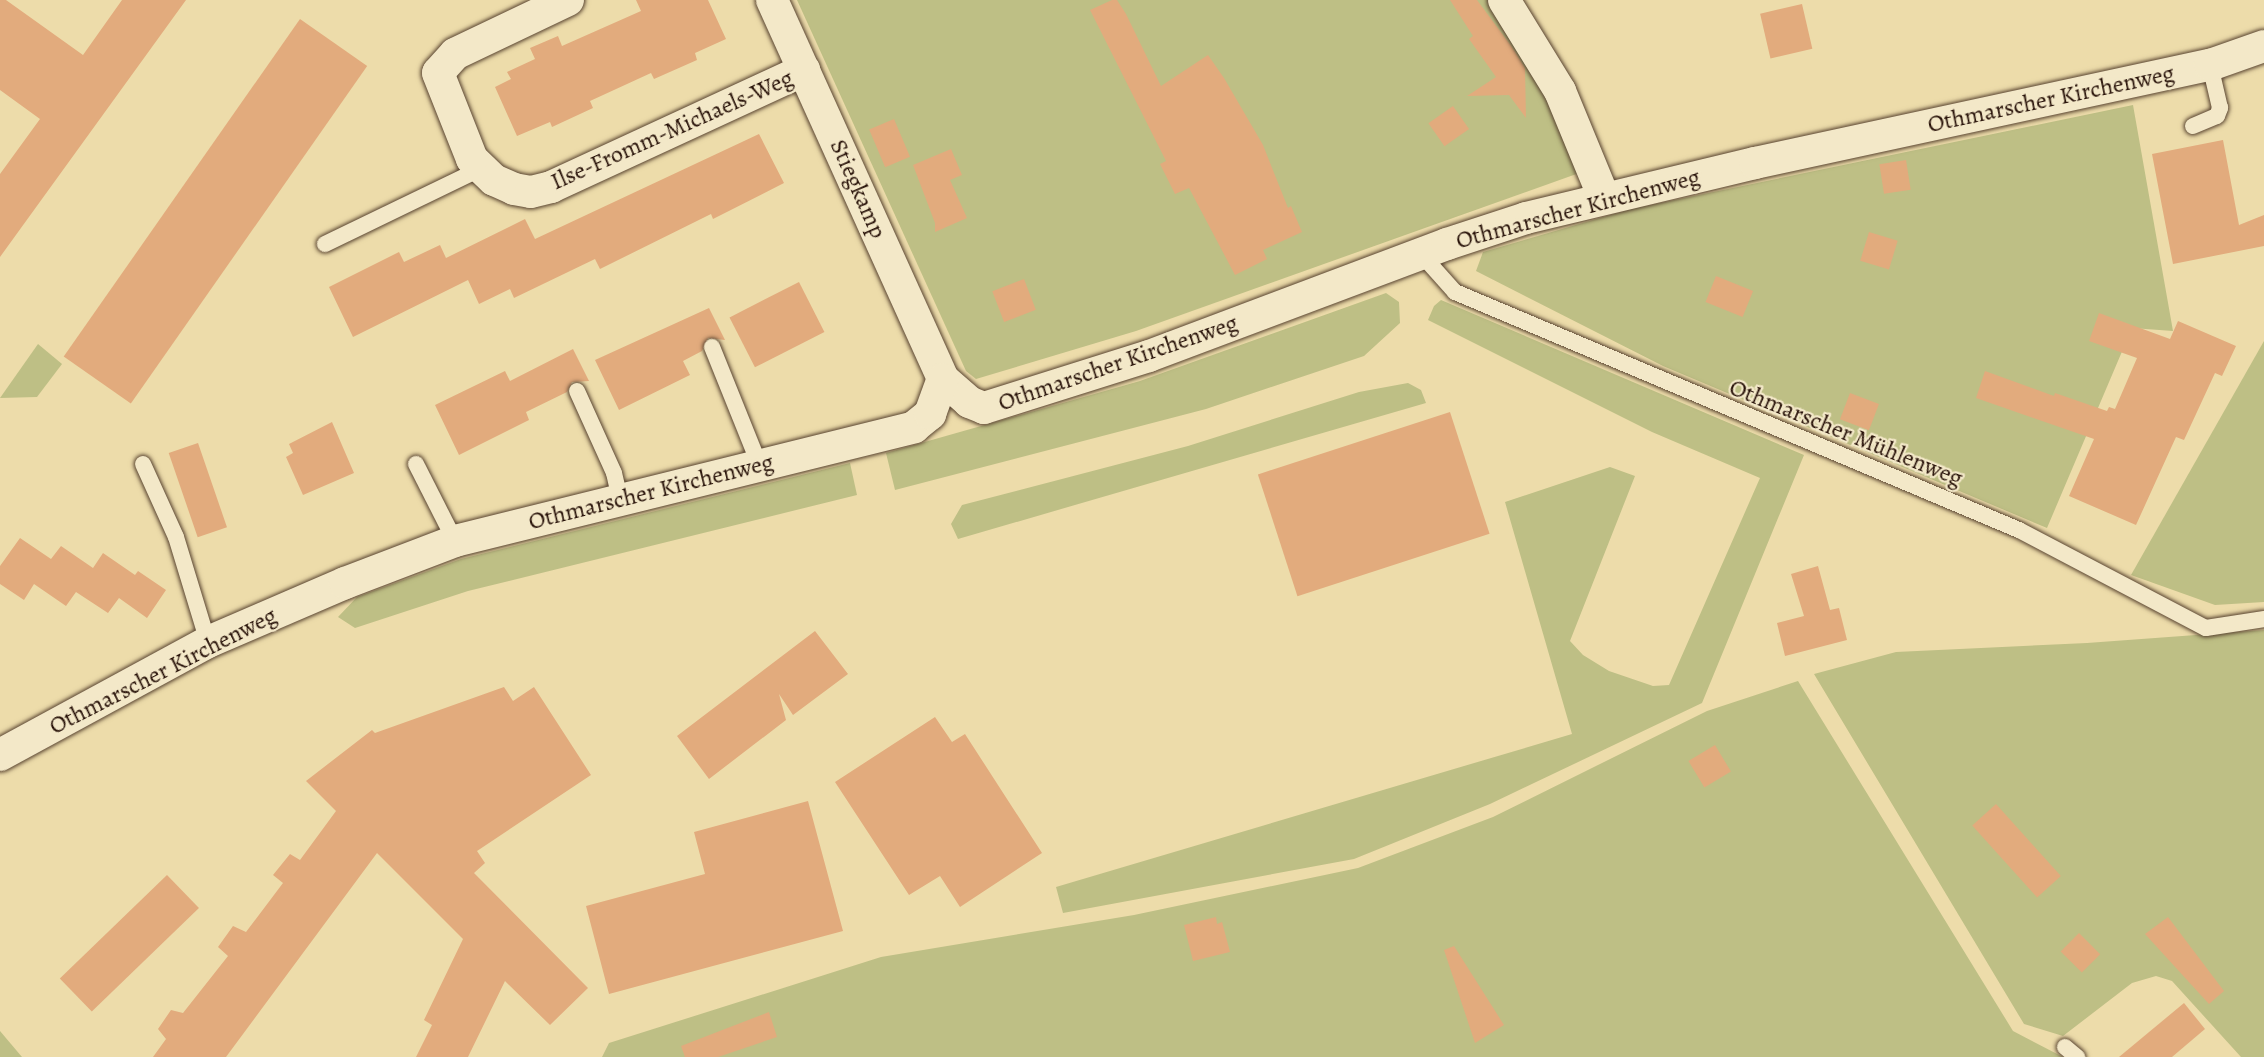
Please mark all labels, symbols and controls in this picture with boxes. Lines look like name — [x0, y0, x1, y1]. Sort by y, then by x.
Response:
street label: Othmarscher Kirchenweg — [1925, 59, 2177, 139]
street label: Ilse-Fromm-Michaels-Weg — [546, 64, 798, 196]
street label: Stiegkamp — [823, 135, 893, 243]
street label: Othmarscher Kirchenweg — [1453, 163, 1703, 255]
street label: Othmarscher Kirchenweg — [994, 308, 1242, 418]
street label: Othmarscher Mühlenweg — [1725, 373, 1967, 493]
street label: Othmarscher Kirchenweg — [526, 448, 776, 536]
street label: Othmarscher Kirchenweg — [44, 601, 282, 741]

